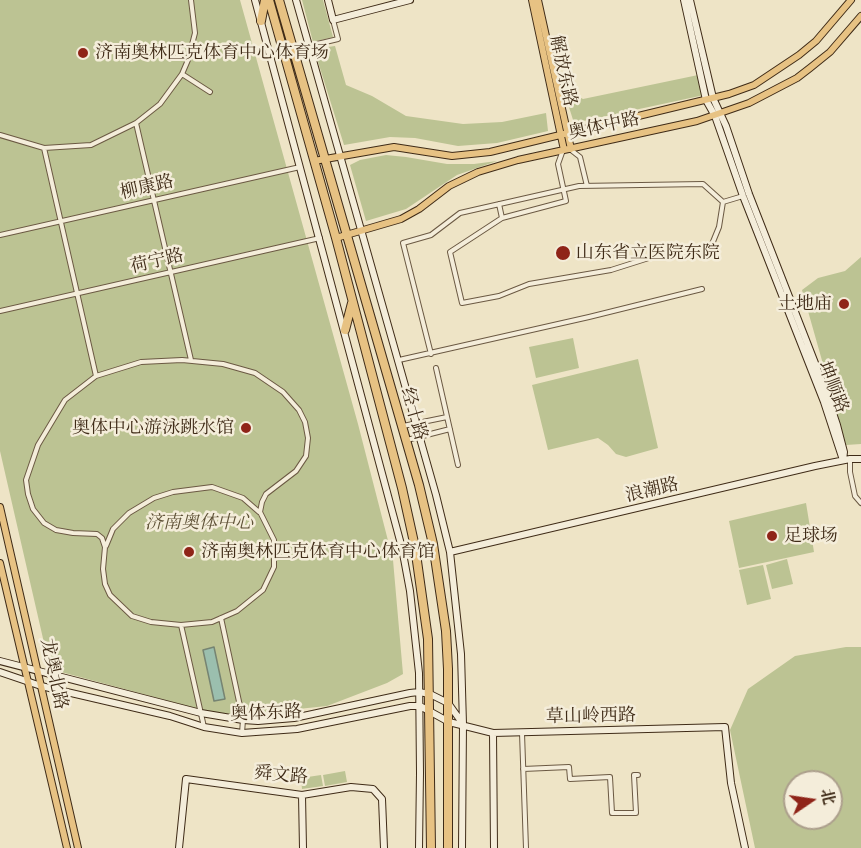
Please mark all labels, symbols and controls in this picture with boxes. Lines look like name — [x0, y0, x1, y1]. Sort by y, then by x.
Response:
street label: 解放东路 — [545, 34, 581, 108]
place label: 济南奥林匹克体育中心体育场 — [95, 42, 329, 64]
marker: 济南奥林匹克体育中心体育场 — [76, 46, 90, 60]
street label: 奥体中路 — [567, 108, 641, 144]
street label: 柳康路 — [118, 170, 176, 204]
place label: 山东省立医院东院 — [576, 242, 720, 264]
street label: 荷宁路 — [128, 244, 186, 278]
marker: 山东省立医院东院 — [554, 244, 572, 262]
place label: 土地庙 — [778, 293, 832, 315]
marker: 土地庙 — [837, 297, 851, 311]
street label: 坤顺路 — [813, 358, 853, 416]
street label: 经十路 — [396, 385, 432, 443]
place label: 奥体中心游泳跳水馆 — [72, 417, 234, 439]
marker: 奥体中心游泳跳水馆 — [239, 421, 253, 435]
street label: 浪潮路 — [623, 473, 681, 507]
park label: 济南奥体中心 — [145, 512, 253, 534]
place label: 足球场 — [784, 525, 838, 547]
marker: 足球场 — [765, 529, 779, 543]
place label: 济南奥林匹克体育中心体育馆 — [201, 541, 435, 563]
marker: 济南奥林匹克体育中心体育馆 — [182, 545, 196, 559]
street label: 龙奥北路 — [36, 637, 72, 711]
street label: 奥体东路 — [230, 701, 302, 725]
street label: 草山岭西路 — [546, 704, 636, 728]
street label: 舜文路 — [253, 762, 309, 788]
north arrow — [783, 770, 843, 830]
text: 北 — [817, 786, 840, 806]

